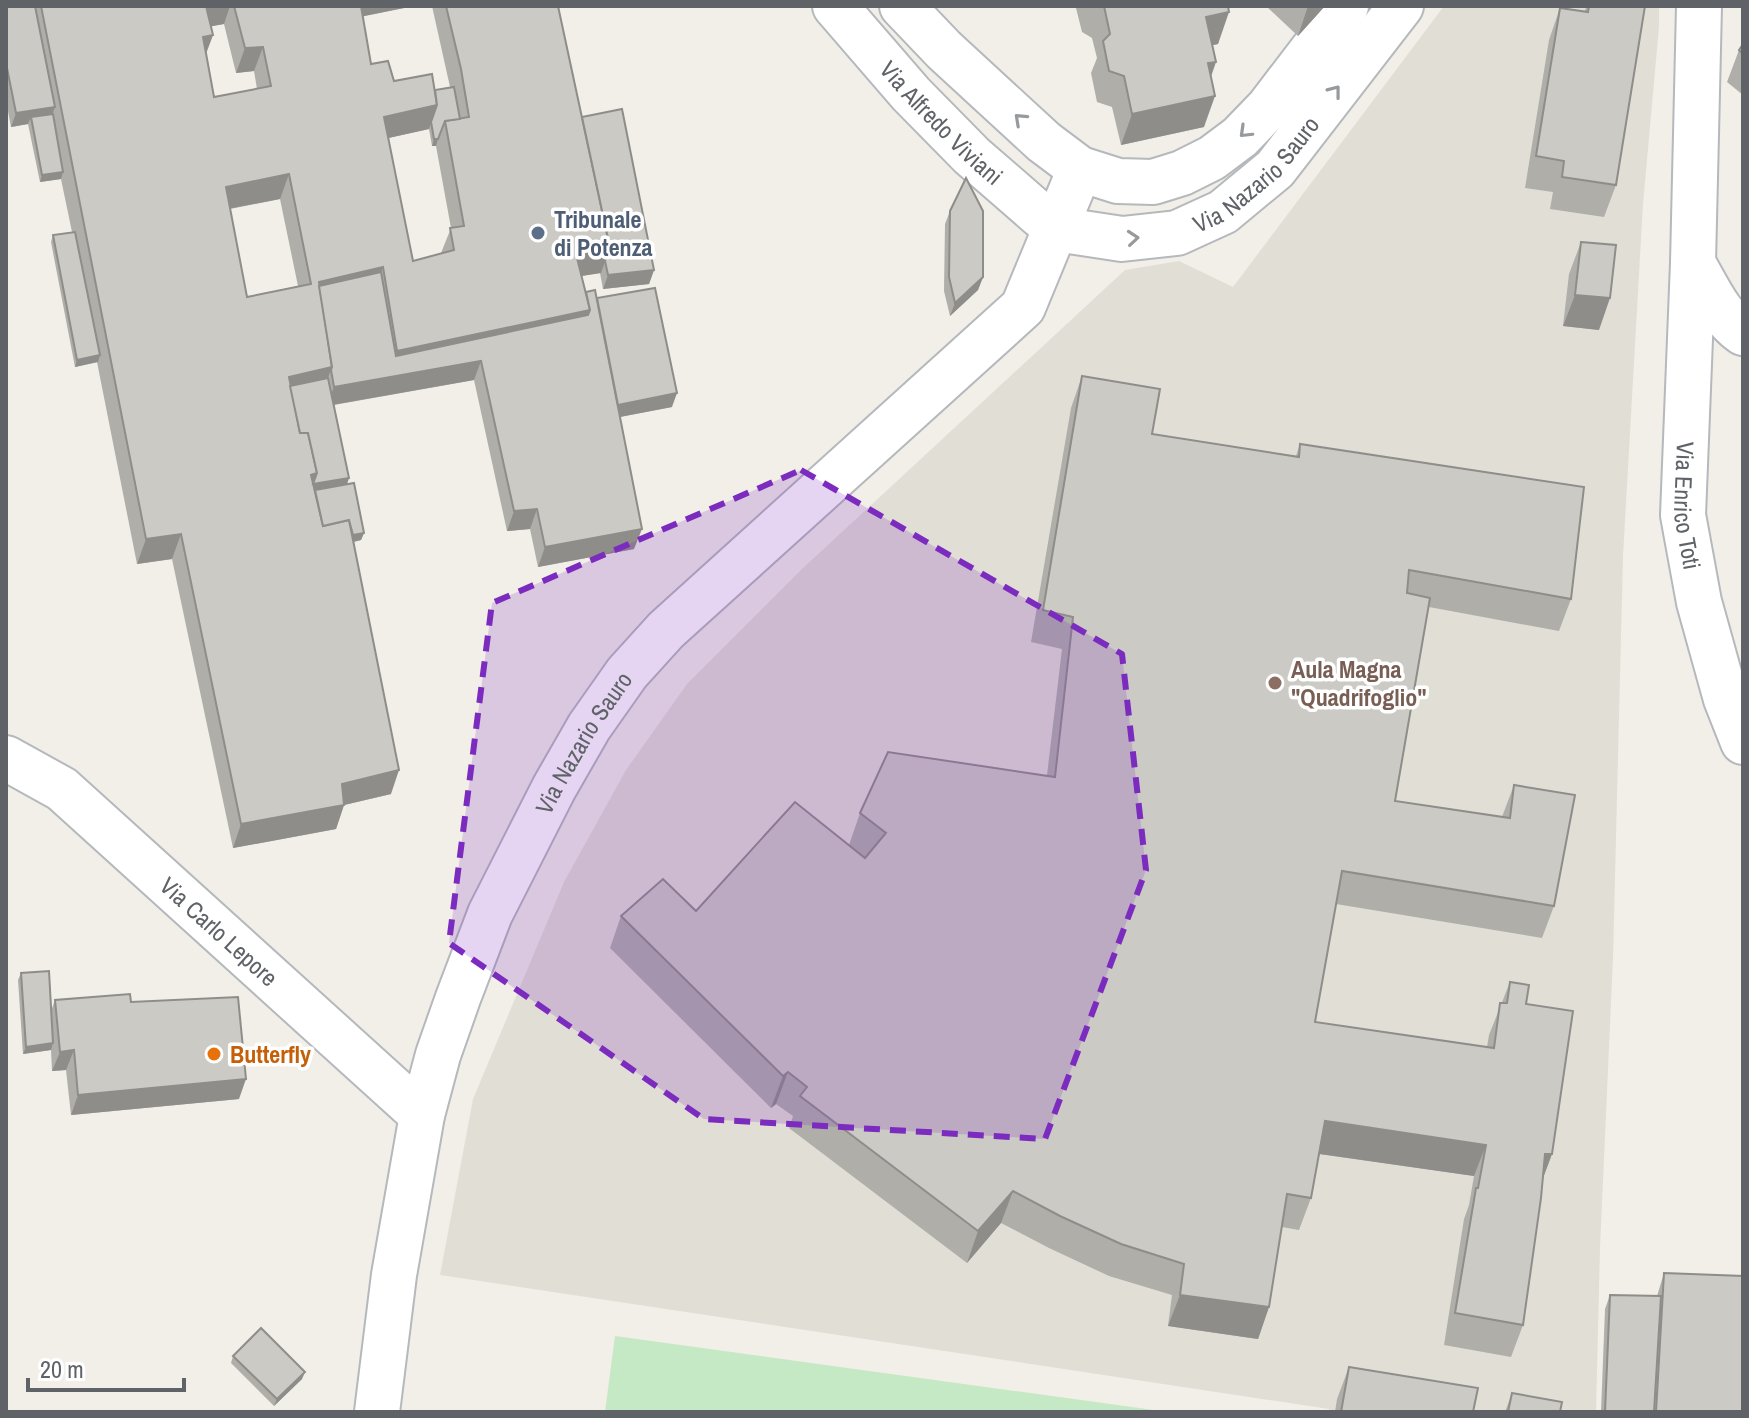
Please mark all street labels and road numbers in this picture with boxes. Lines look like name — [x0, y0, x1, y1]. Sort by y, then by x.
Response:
street label: Via Alfredo Viviani — [873, 54, 1010, 192]
street label: Via Nazario Sauro — [1188, 110, 1326, 240]
street label: Via Enrico Toti — [1667, 441, 1709, 572]
street label: Via Nazario Sauro — [527, 665, 639, 819]
street label: Via Carlo Lepore — [153, 870, 285, 993]

